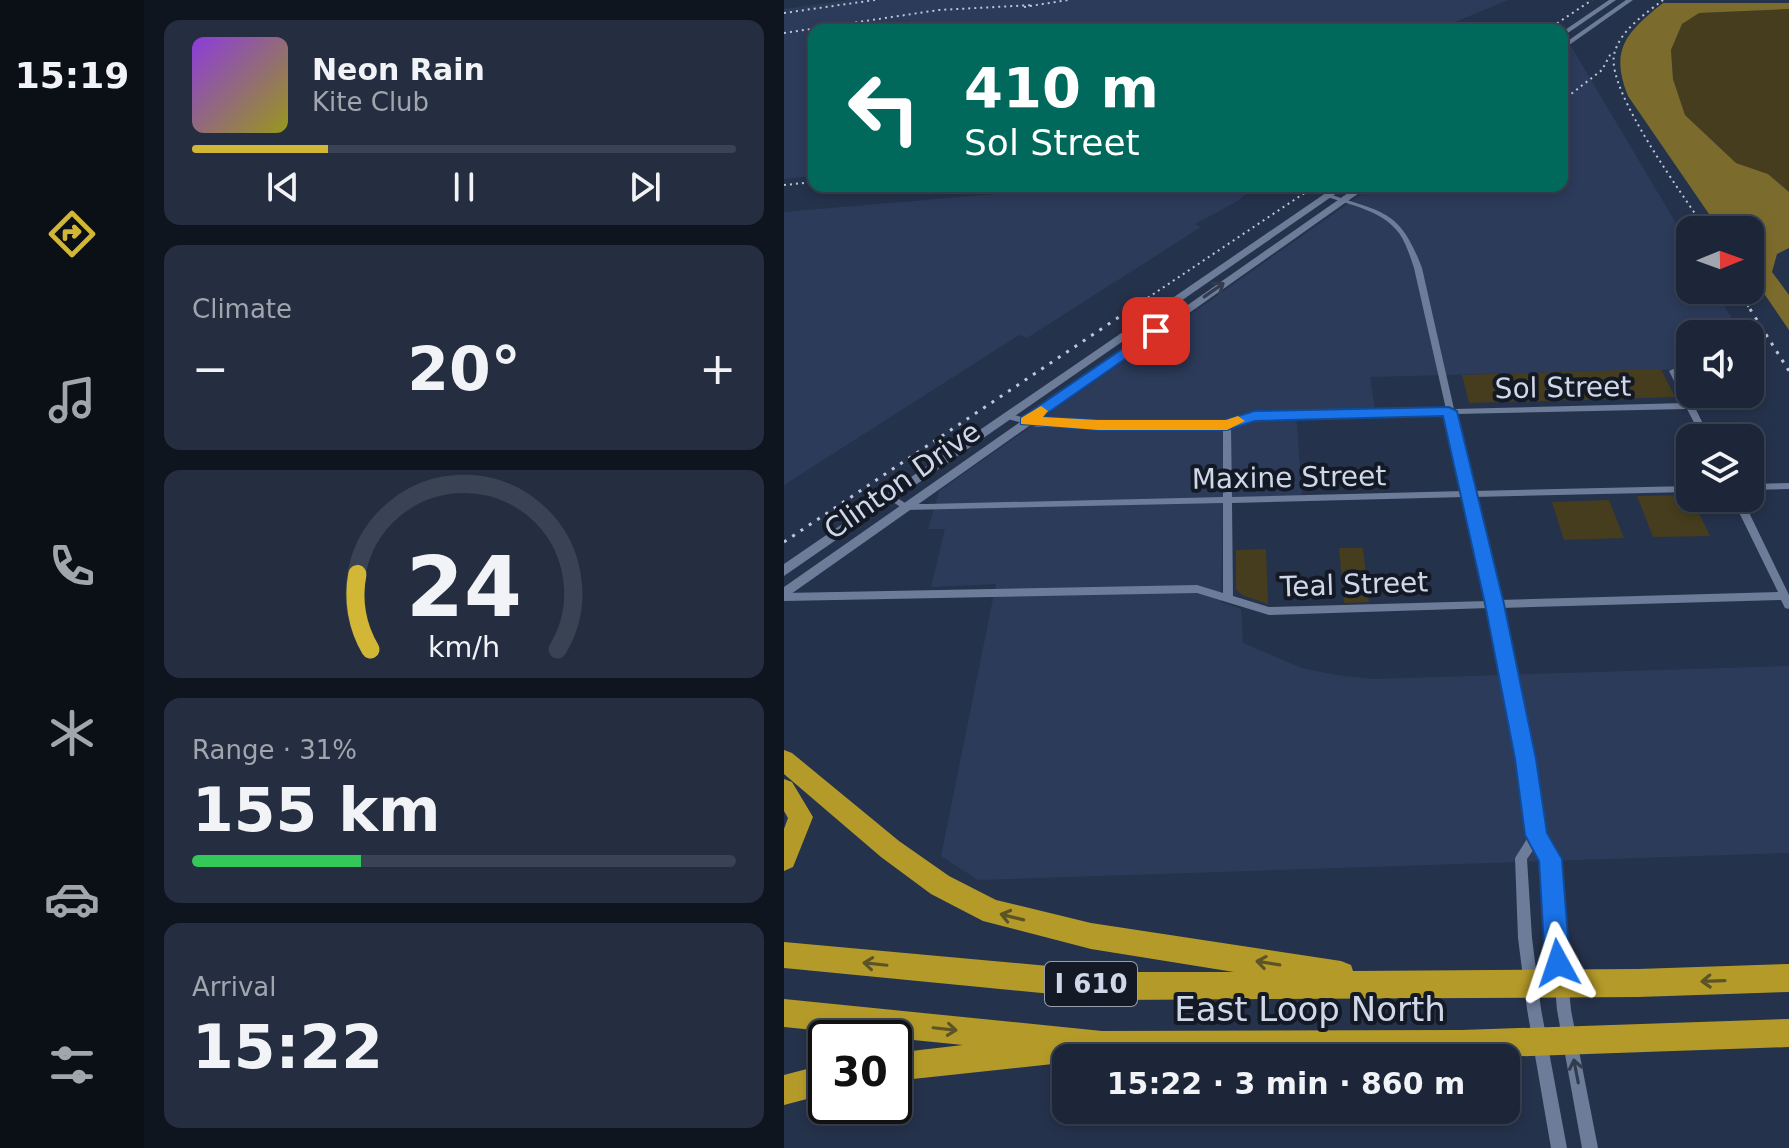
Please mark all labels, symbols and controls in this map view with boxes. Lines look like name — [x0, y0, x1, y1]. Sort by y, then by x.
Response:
text: Neon Rain — [312, 52, 485, 87]
text: 15:19 — [15, 55, 129, 96]
text: 410 m — [964, 55, 1159, 120]
icon: left — [832, 56, 936, 160]
text: Kite Club — [312, 87, 429, 117]
text: Sol Street — [964, 122, 1140, 163]
icon: previous — [261, 165, 305, 209]
icon: pause — [442, 165, 486, 209]
icon: next — [623, 165, 667, 209]
icon: directions — [44, 206, 100, 262]
north arrow — [1676, 216, 1764, 304]
map controls — [1676, 216, 1764, 512]
one-way arrow — [1202, 282, 1224, 298]
text: Climate — [192, 294, 292, 324]
pin — [1122, 297, 1190, 365]
icon: arrive — [1134, 309, 1178, 353]
button: sound — [1676, 320, 1764, 408]
text: 20° — [407, 334, 521, 404]
text: − — [192, 343, 229, 394]
text: + — [699, 343, 736, 394]
street label: Sol Street — [1494, 370, 1632, 405]
icon: music — [44, 372, 100, 428]
street label: Clinton Drive — [818, 415, 986, 546]
button: layers — [1676, 424, 1764, 512]
street label: Maxine Street — [1191, 459, 1387, 496]
icon: phone — [44, 538, 100, 594]
text: 24 — [406, 539, 522, 636]
street label: Teal Street — [1278, 565, 1429, 604]
text: km/h — [428, 630, 500, 664]
icon: climate — [44, 705, 100, 761]
text: Range · 31% — [192, 735, 357, 765]
text: 155 km — [192, 775, 441, 845]
icon: car — [44, 871, 100, 927]
one-way arrow — [1000, 909, 1026, 924]
position arrow — [1516, 921, 1600, 1005]
one-way arrow — [1256, 955, 1281, 970]
one-way arrow — [862, 957, 889, 972]
road number: I 610 — [1045, 962, 1137, 1006]
text: Arrival — [192, 972, 276, 1002]
one-way arrow — [1700, 973, 1727, 988]
street label: East Loop North — [1174, 989, 1446, 1029]
text: 15:22 — [192, 1012, 383, 1082]
speed limit sign: 30 — [808, 1020, 912, 1124]
one-way arrow — [931, 1022, 958, 1037]
icon: filters — [44, 1037, 100, 1093]
one-way arrow — [1567, 1059, 1582, 1085]
text: 15:22 · 3 min · 860 m — [1107, 1066, 1465, 1101]

